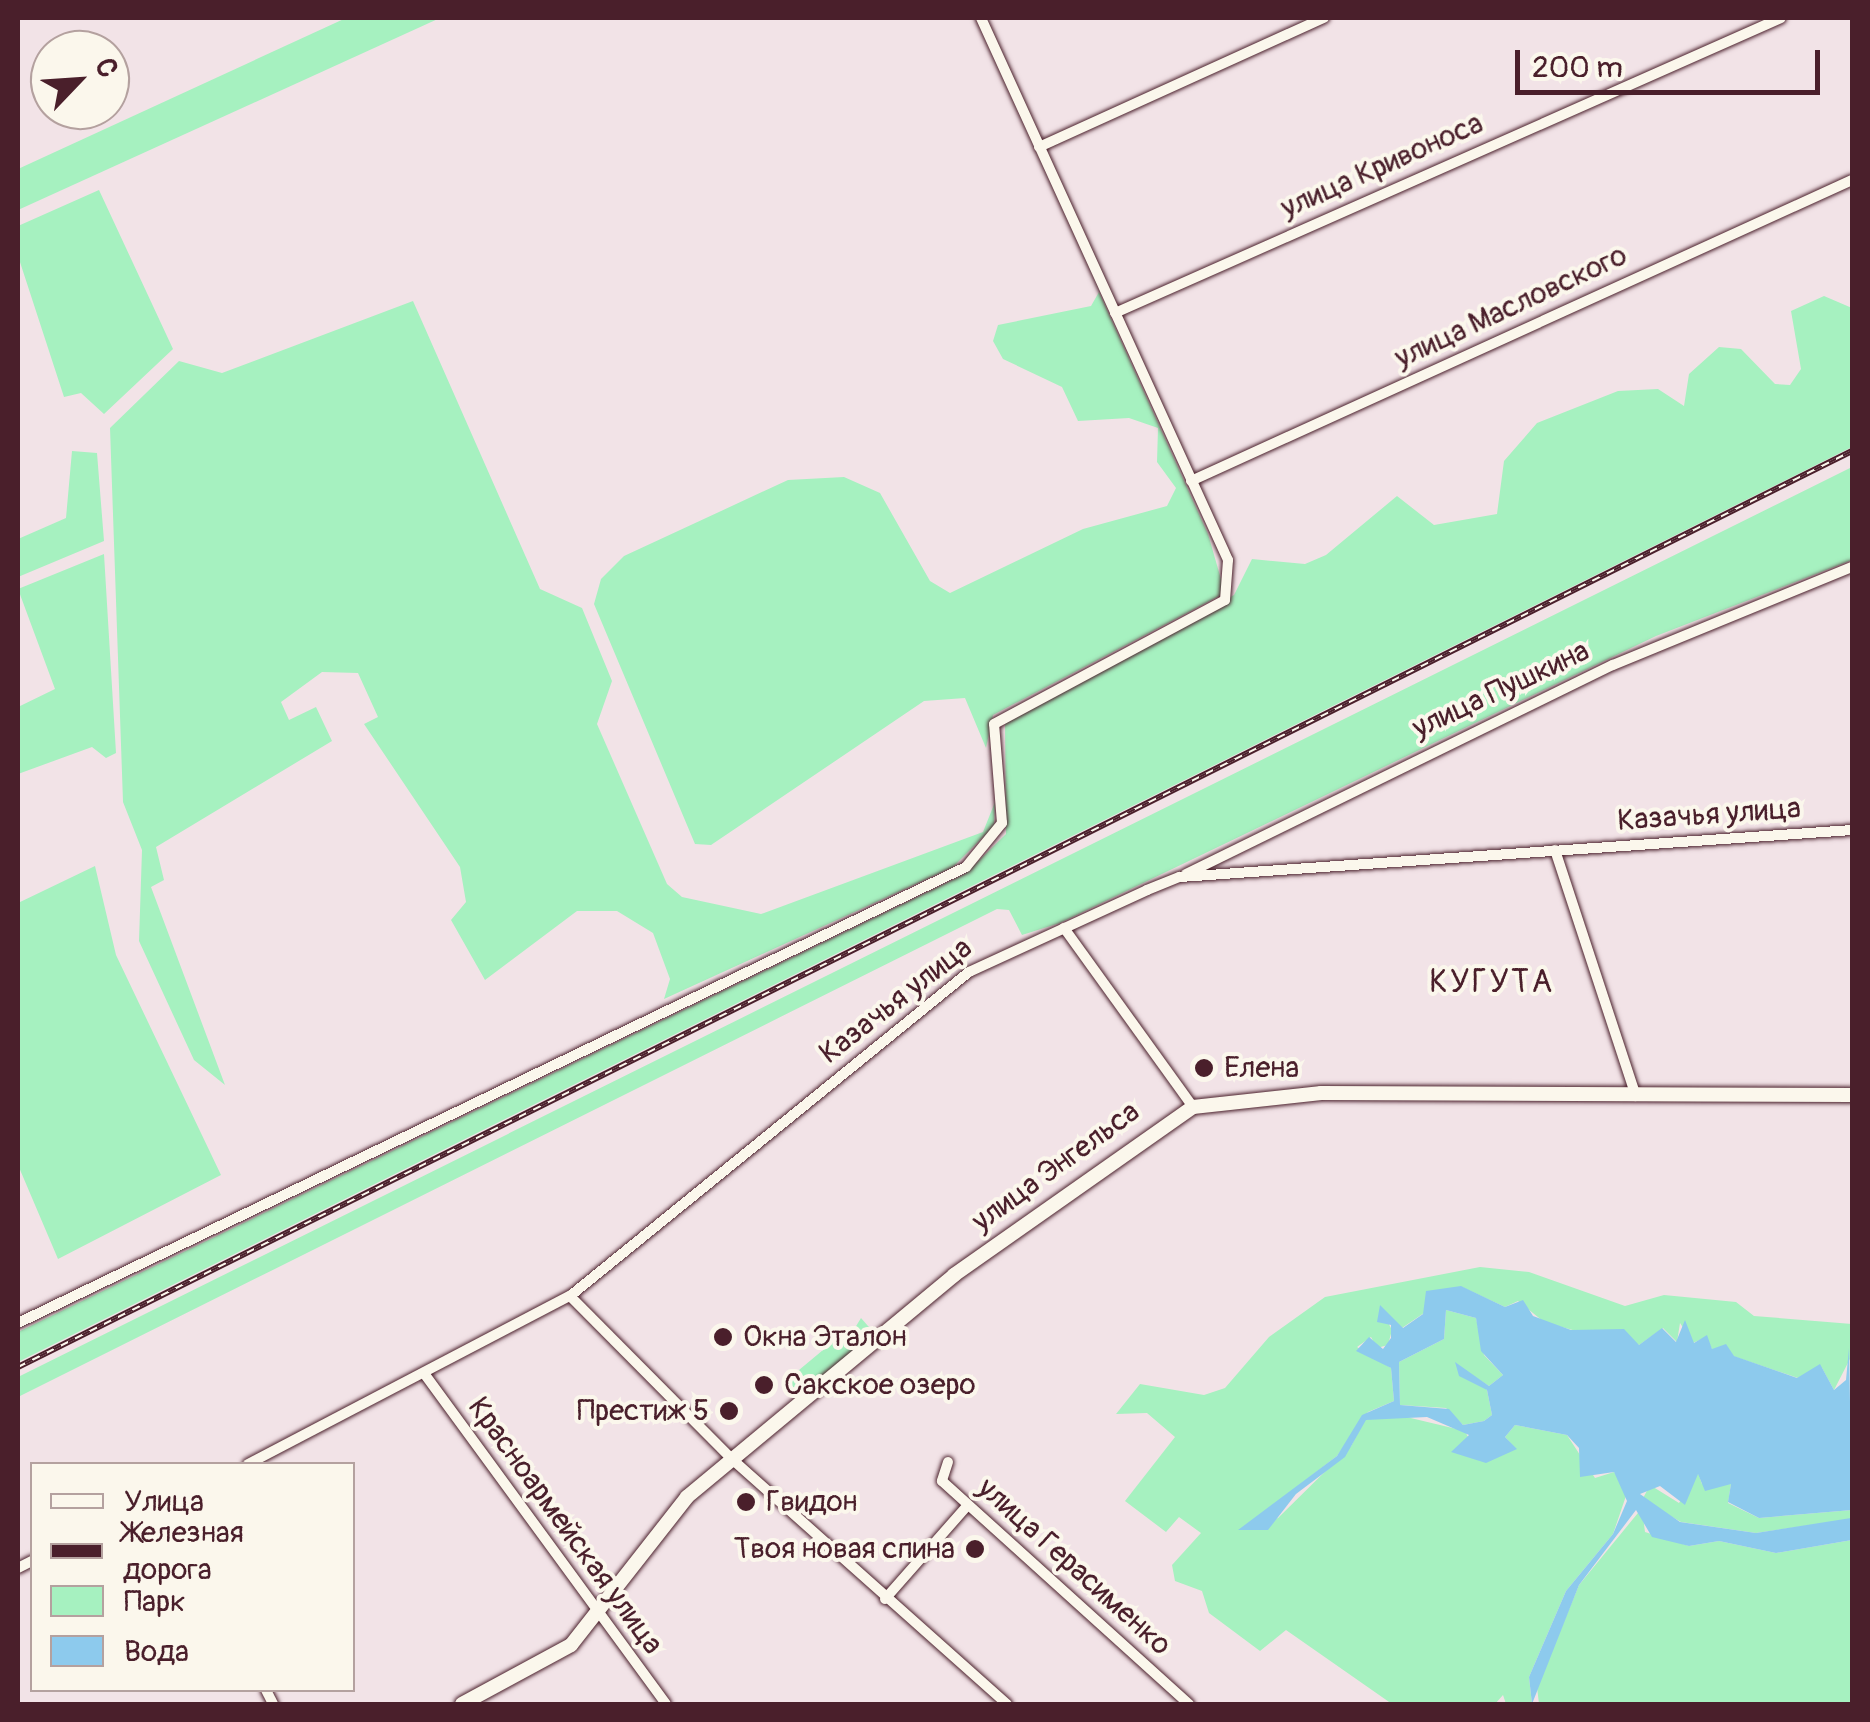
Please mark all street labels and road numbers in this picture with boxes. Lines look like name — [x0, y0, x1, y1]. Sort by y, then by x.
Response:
street label: улица Кривоноса — [1276, 105, 1488, 227]
street label: улица Масловского — [1389, 237, 1633, 377]
street label: улица Пушкина — [1407, 633, 1595, 747]
street label: Казачья улица — [1616, 791, 1802, 839]
street label: Казачья улица — [812, 930, 980, 1072]
street label: улица Энгельса — [965, 1094, 1147, 1240]
street label: Красноармейская улица — [460, 1391, 670, 1661]
street label: улица Герасименко — [970, 1471, 1178, 1663]

